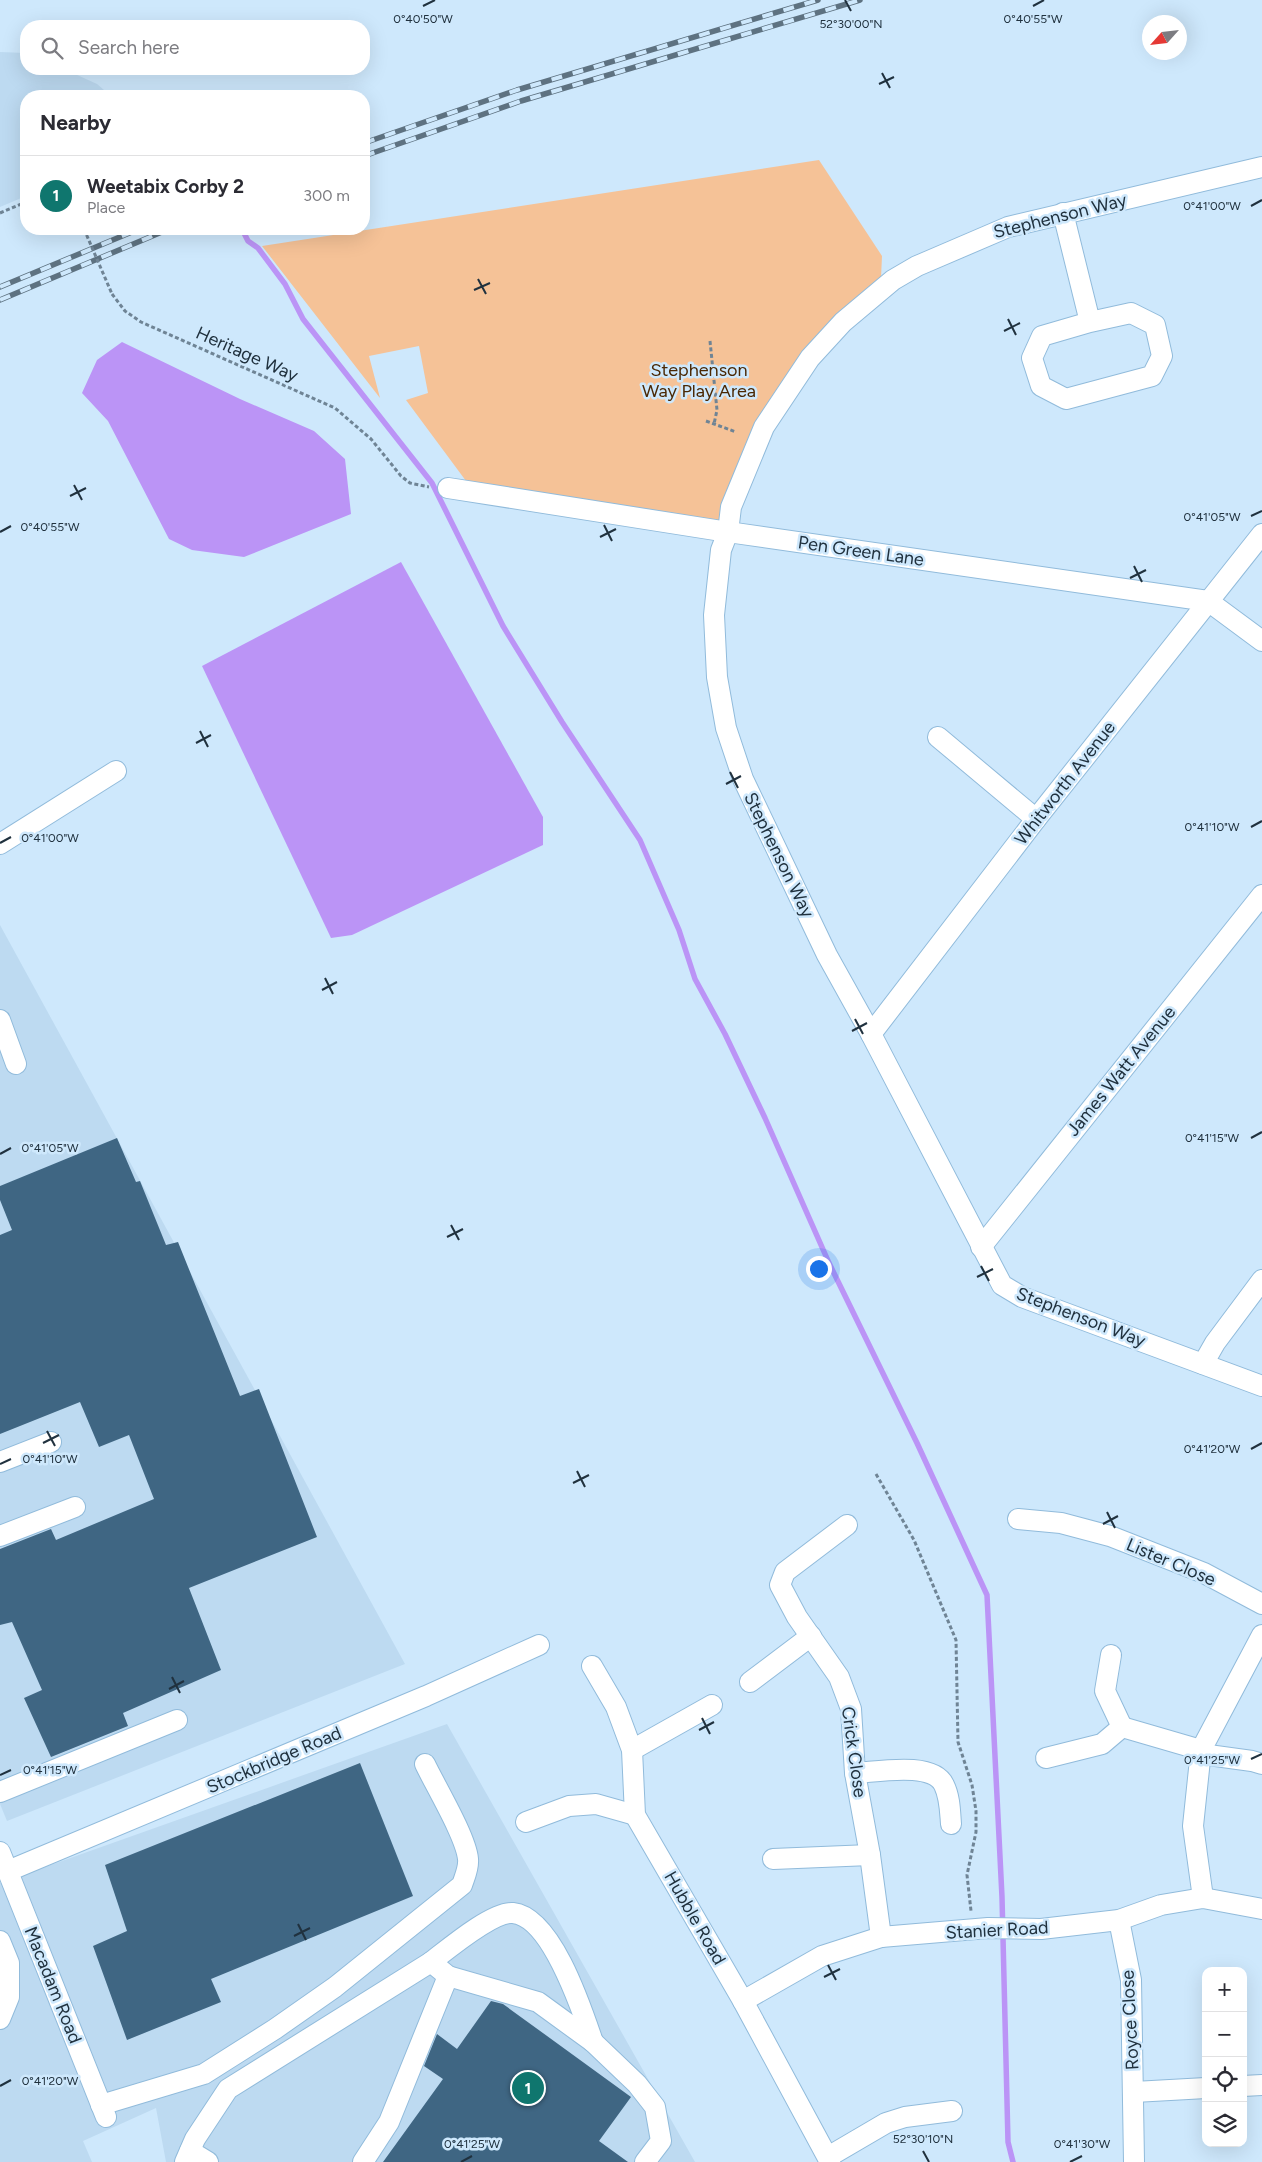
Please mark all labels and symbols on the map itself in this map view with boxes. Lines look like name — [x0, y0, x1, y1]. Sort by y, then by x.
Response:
text: 0°40'50"W — [393, 12, 453, 26]
text: 0°40'55"W — [1004, 12, 1063, 26]
north arrow — [1142, 15, 1187, 60]
text: 52°30'00"N — [819, 17, 883, 31]
street label: Stephenson Way — [991, 189, 1129, 243]
text: 0°41'00"W — [1183, 199, 1241, 213]
street label: Heritage Way — [193, 322, 302, 387]
park label: Stephenson Way Play Area — [642, 359, 756, 402]
text: 0°41'05"W — [1184, 510, 1241, 524]
text: 0°40'55"W — [21, 520, 80, 534]
street label: Pen Green Lane — [797, 531, 926, 571]
street label: Whitworth Avenue — [1010, 717, 1120, 849]
street label: Stephenson Way — [739, 789, 819, 922]
text: 0°41'10"W — [1185, 820, 1240, 834]
text: 0°41'00"W — [21, 831, 79, 845]
street label: James Watt Avenue — [1062, 1001, 1180, 1141]
text: 0°41'15"W — [1185, 1131, 1240, 1145]
text: 0°41'05"W — [22, 1141, 79, 1155]
your location — [806, 1256, 832, 1282]
street label: Stephenson Way — [1013, 1282, 1149, 1352]
text: 0°41'20"W — [1184, 1442, 1241, 1456]
text: 0°41'10"W — [23, 1452, 78, 1466]
street label: Lister Close — [1123, 1533, 1219, 1591]
street label: Crick Close — [837, 1705, 871, 1799]
street label: Stockbridge Road — [203, 1722, 345, 1798]
text: 0°41'25"W — [1184, 1753, 1240, 1767]
text: 0°41'15"W — [23, 1763, 78, 1777]
street label: Hubble Road — [659, 1867, 731, 1969]
street label: Stanier Road — [945, 1916, 1049, 1944]
street label: Macadam Road — [20, 1923, 86, 2047]
street label: Royce Close — [1116, 1969, 1144, 2071]
pin: 1 — [512, 2069, 544, 2107]
text: 0°41'20"W — [22, 2074, 79, 2088]
text: 52°30'10"N — [893, 2132, 953, 2146]
text: 0°41'25"W — [444, 2137, 500, 2151]
text: 0°41'30"W — [1054, 2137, 1111, 2151]

